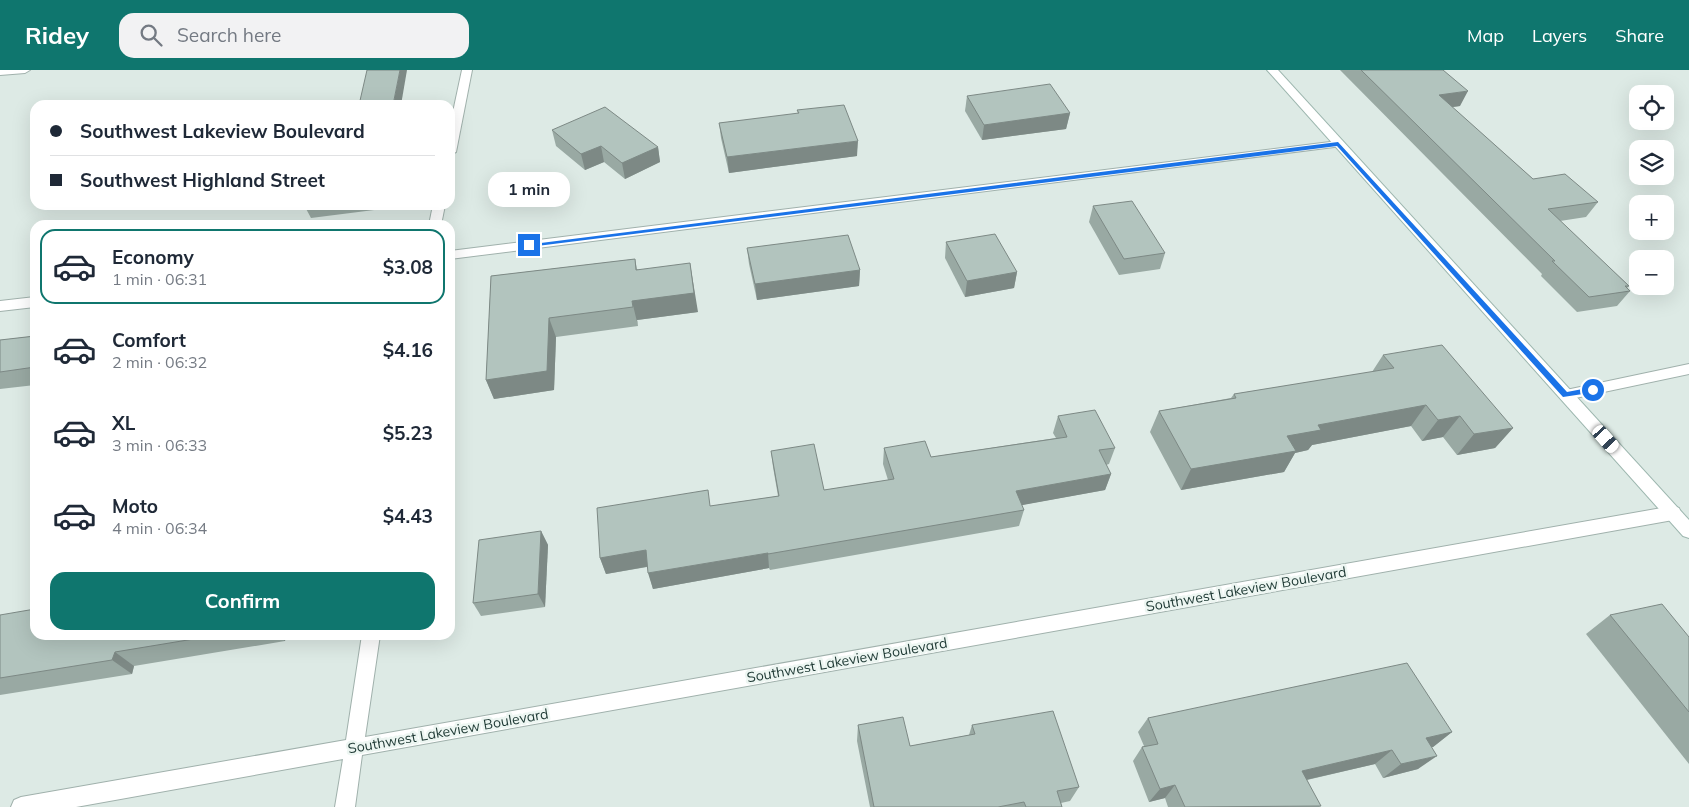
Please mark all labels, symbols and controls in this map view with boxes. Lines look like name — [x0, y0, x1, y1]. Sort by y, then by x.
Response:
search box — [119, 13, 469, 58]
text: Ridey — [25, 20, 89, 50]
icon: search — [137, 21, 165, 49]
text: Search here — [177, 23, 281, 47]
text: Map — [1467, 24, 1504, 47]
text: Layers — [1532, 24, 1587, 47]
text: Share — [1615, 24, 1664, 47]
map controls — [1629, 85, 1674, 295]
button: locate — [1629, 85, 1674, 130]
text: Southwest Lakeview Boulevard — [80, 119, 365, 143]
button: layers — [1629, 140, 1674, 185]
text: Southwest Highland Street — [80, 168, 325, 192]
callout: 1 min — [488, 172, 570, 208]
text: 1 min — [508, 179, 550, 199]
button: + — [1629, 195, 1674, 240]
route end — [518, 234, 540, 256]
icon: car — [52, 244, 97, 289]
text: Economy — [112, 245, 194, 269]
button: − — [1629, 250, 1674, 295]
text: $3.08 — [383, 255, 433, 279]
text: 1 min · 06:31 — [112, 269, 207, 289]
icon: car — [52, 327, 97, 372]
text: Comfort — [112, 328, 186, 352]
text: $4.16 — [383, 338, 433, 362]
text: 2 min · 06:32 — [112, 352, 207, 372]
route start — [1582, 379, 1604, 401]
icon: car — [52, 410, 97, 455]
text: XL — [112, 411, 135, 435]
text: $5.23 — [383, 421, 433, 445]
car — [1590, 423, 1621, 455]
text: 3 min · 06:33 — [112, 435, 207, 455]
icon: car — [52, 493, 97, 538]
text: Moto — [112, 494, 158, 518]
text: $4.43 — [383, 504, 433, 528]
text: 4 min · 06:34 — [112, 518, 207, 538]
street label: Southwest Lakeview Boulevard — [1144, 562, 1348, 616]
button: Confirm — [50, 572, 435, 630]
street label: Southwest Lakeview Boulevard — [745, 633, 949, 687]
street label: Southwest Lakeview Boulevard — [346, 704, 550, 758]

